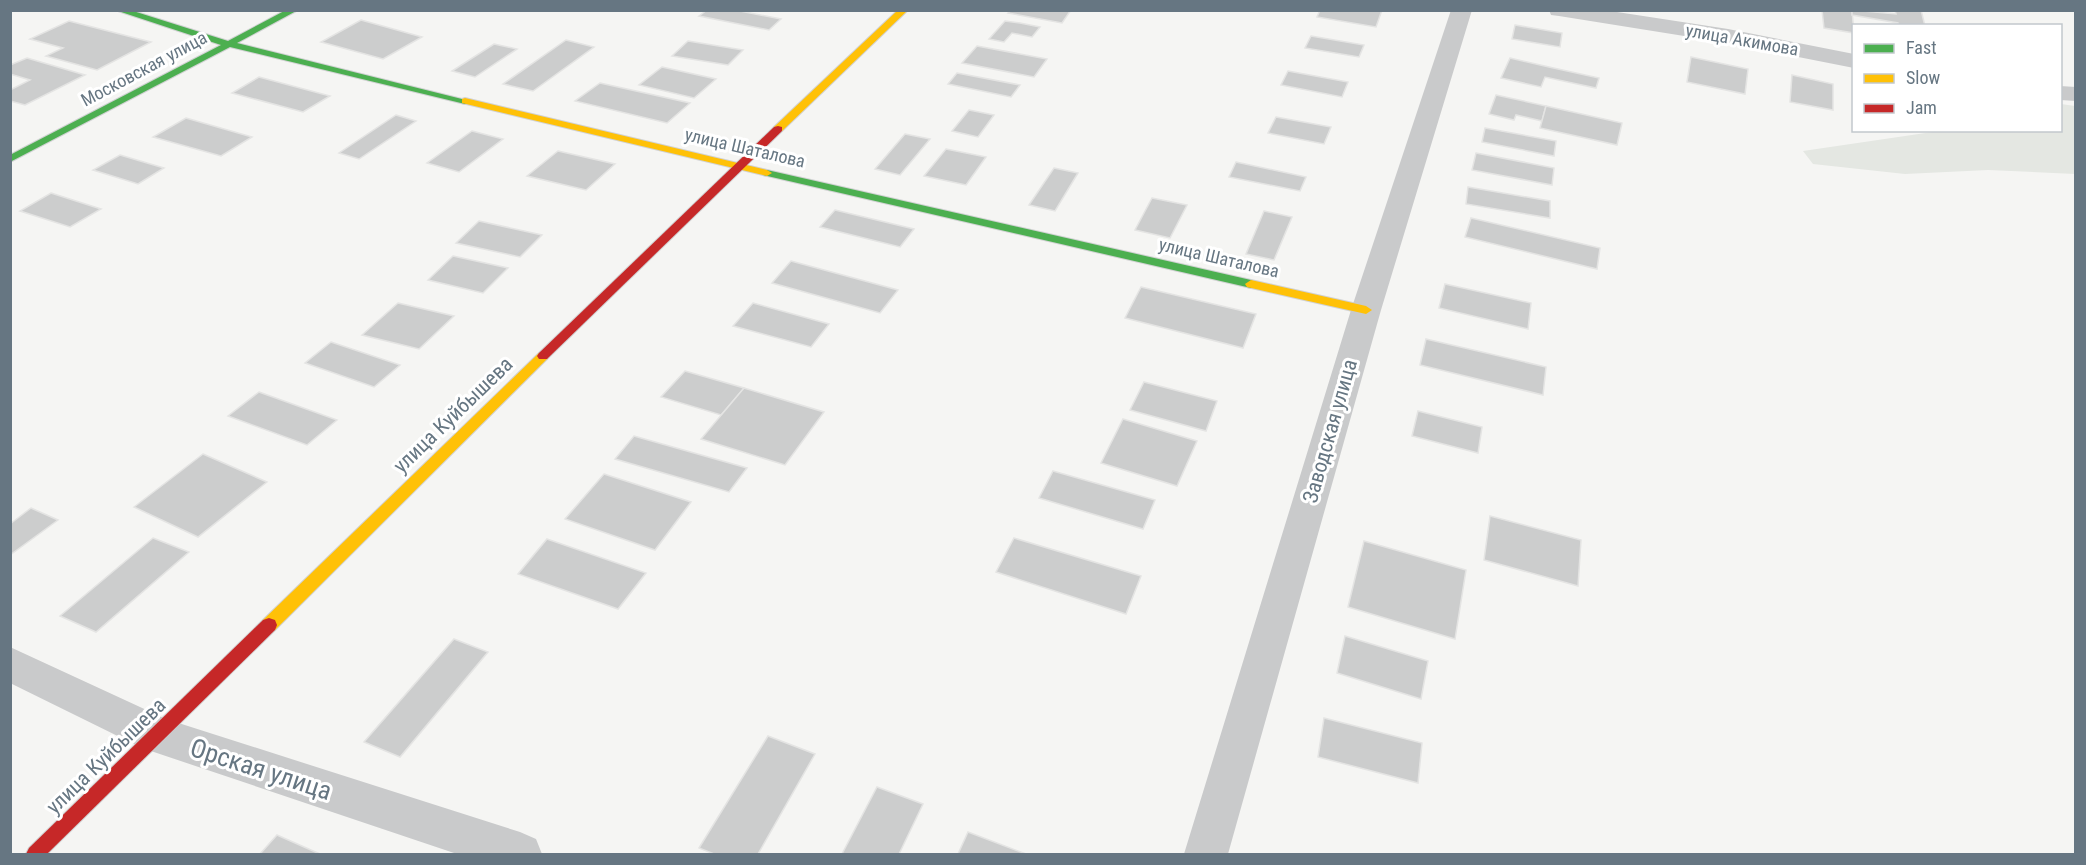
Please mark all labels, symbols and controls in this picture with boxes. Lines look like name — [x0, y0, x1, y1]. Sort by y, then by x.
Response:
street label: улица Акимова — [1684, 19, 1800, 60]
legend — [1852, 24, 2062, 132]
street label: Московская улица — [77, 27, 210, 111]
text: Fast — [1906, 37, 1937, 58]
text: Slow — [1906, 67, 1941, 88]
text: Jam — [1906, 97, 1937, 118]
street label: улица Шаталова — [683, 123, 807, 172]
street label: улица Шаталова — [1157, 233, 1281, 282]
street label: улица Куйбышева — [388, 352, 518, 478]
street label: Заводская улица — [1298, 356, 1362, 506]
street label: улица Куйбышева — [41, 693, 171, 819]
street label: Орская улица — [187, 732, 335, 806]

